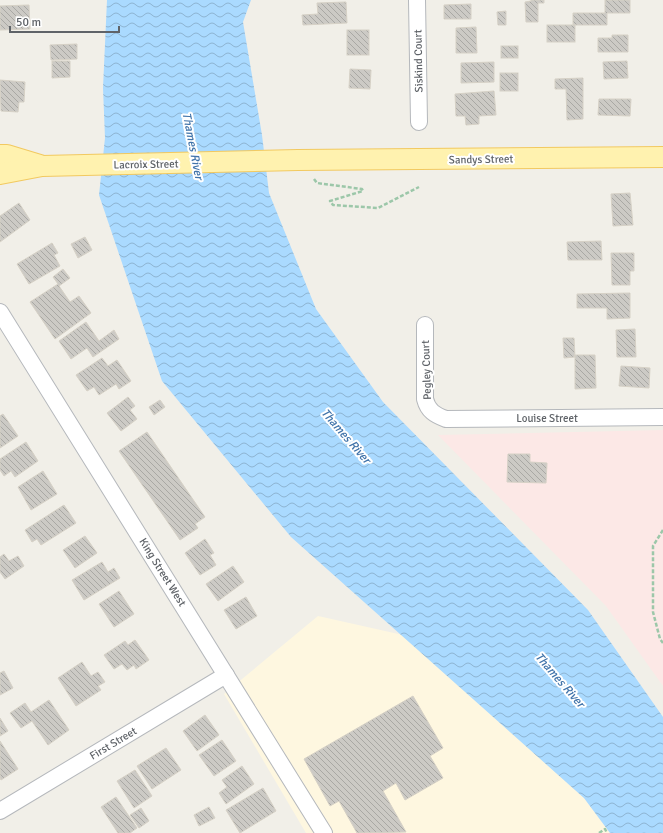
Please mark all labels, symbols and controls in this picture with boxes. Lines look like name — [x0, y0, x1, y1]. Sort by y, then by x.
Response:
scale bar — [10, 8, 119, 34]
text: 50 m — [16, 15, 41, 30]
street label: Siskind Court — [411, 29, 426, 93]
water label: Thames River — [179, 111, 207, 182]
street label: Sandys Street — [449, 152, 514, 167]
street label: Lacroix Street — [113, 157, 179, 172]
street label: Pegley Court — [419, 340, 434, 400]
water label: Thames River — [318, 406, 375, 468]
street label: Louise Street — [516, 412, 578, 425]
street label: King Street West — [136, 536, 189, 609]
water label: Thames River — [532, 650, 589, 712]
street label: First Street — [87, 724, 139, 763]

